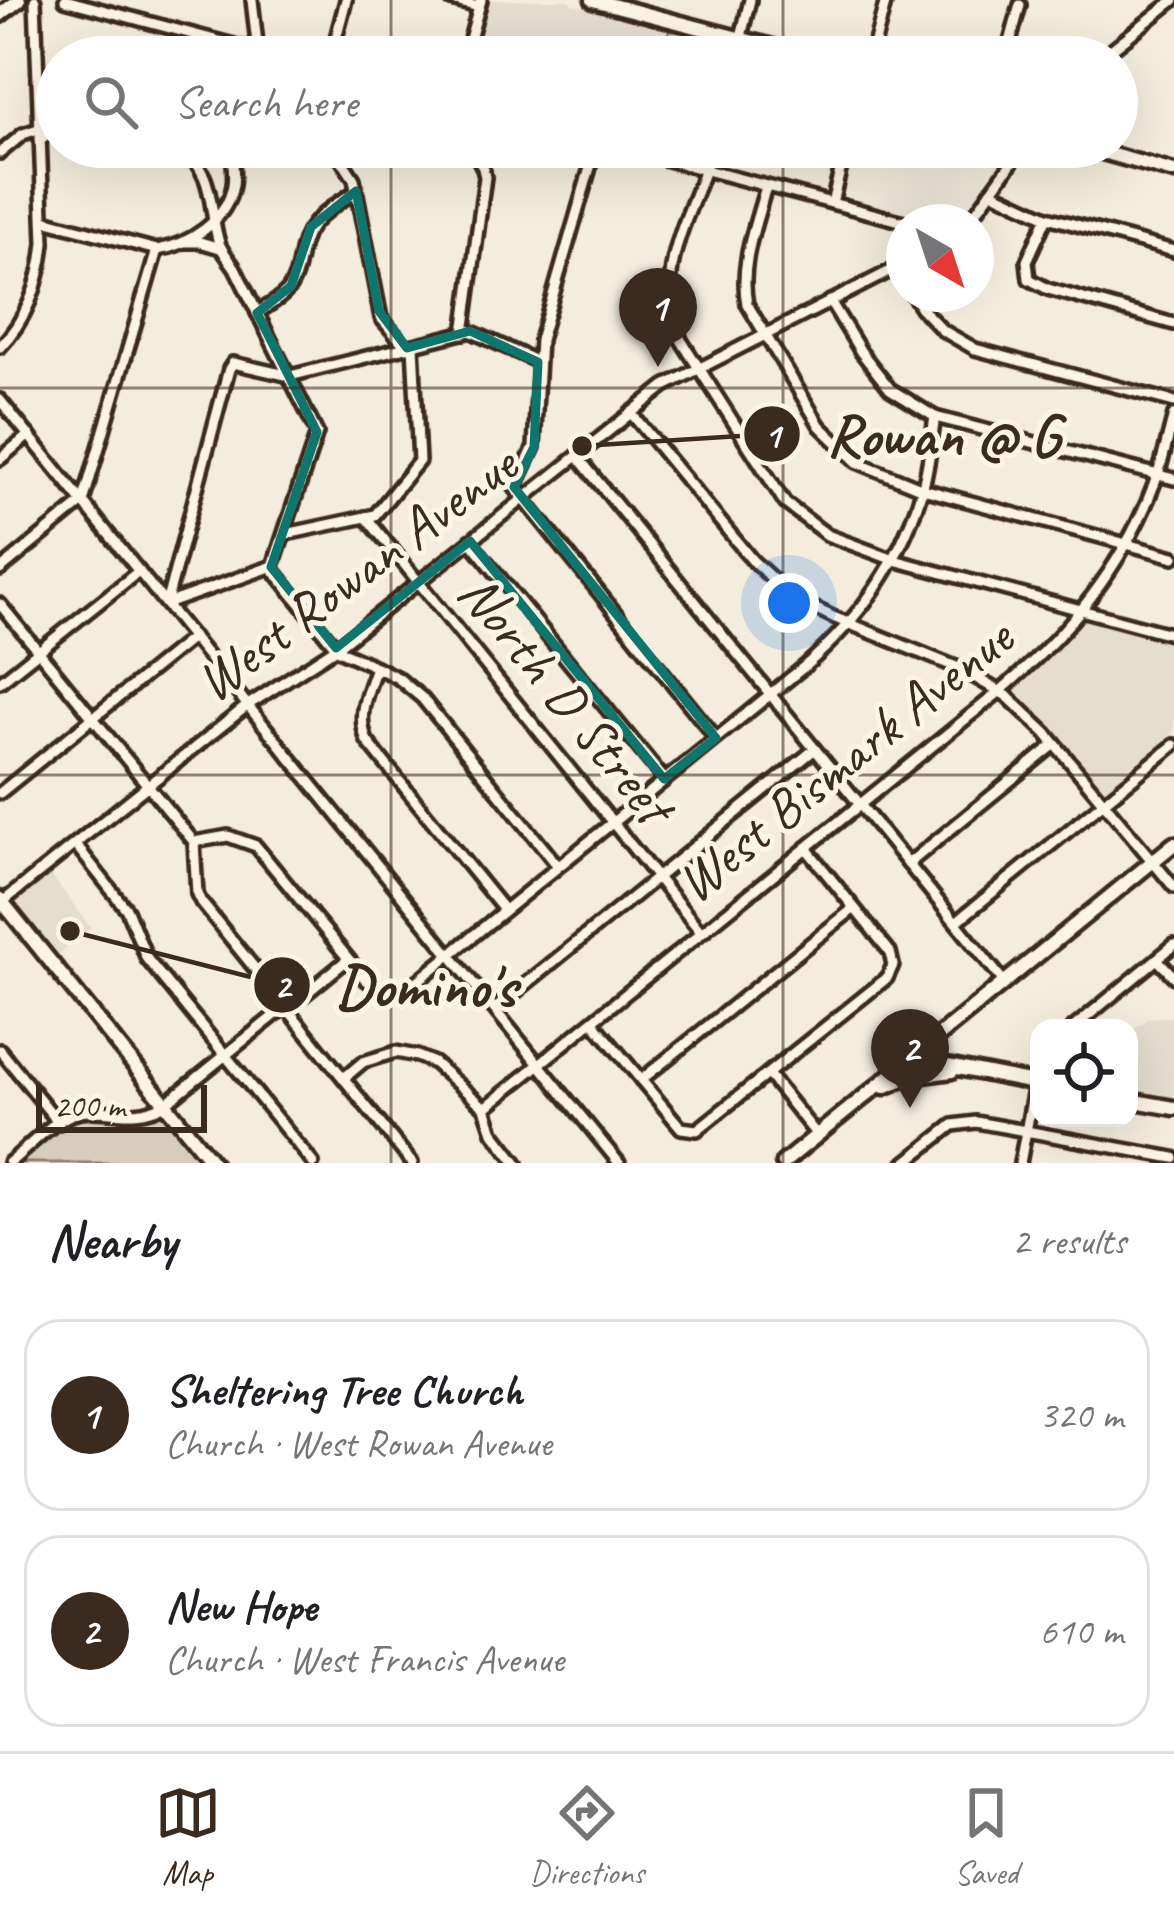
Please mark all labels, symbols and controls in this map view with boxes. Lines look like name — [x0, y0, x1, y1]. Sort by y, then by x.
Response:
search box — [36, 36, 1138, 168]
icon: search — [78, 69, 144, 135]
text: Search here — [174, 74, 357, 131]
north arrow — [886, 204, 994, 312]
pin: 1 — [619, 268, 697, 367]
callout: Rowan @ G — [742, 386, 1084, 482]
text: Rowan @ G — [826, 397, 1067, 473]
text: 1 — [764, 412, 784, 458]
street label: West Rowan Avenue — [181, 427, 534, 717]
street label: North D Street — [443, 558, 693, 844]
your location — [759, 573, 819, 633]
street label: West Bismark Avenue — [661, 600, 1030, 918]
callout: Domino's — [252, 937, 541, 1033]
text: Domino's — [336, 948, 522, 1024]
text: 2 — [274, 963, 294, 1009]
pin: 2 — [871, 1009, 949, 1108]
map controls — [1030, 1019, 1138, 1127]
button: locate — [1030, 1019, 1138, 1127]
scale bar — [36, 1079, 207, 1132]
text: 200 m — [54, 1085, 125, 1127]
text: Nearby — [48, 1209, 176, 1273]
text: 2 results — [1012, 1217, 1126, 1266]
text: Sheltering Tree Church — [165, 1362, 523, 1419]
text: 1 — [81, 1391, 99, 1440]
text: 320 m — [1039, 1391, 1123, 1440]
text: Church · West Rowan Avenue — [165, 1419, 552, 1468]
text: New Hope — [165, 1578, 317, 1635]
text: 2 — [81, 1607, 99, 1656]
text: 610 m — [1039, 1607, 1123, 1656]
text: Church · West Francis Avenue — [165, 1635, 564, 1684]
tab: Map — [155, 1780, 221, 1894]
tab: Directions — [530, 1780, 644, 1894]
tab: Saved — [953, 1780, 1019, 1894]

